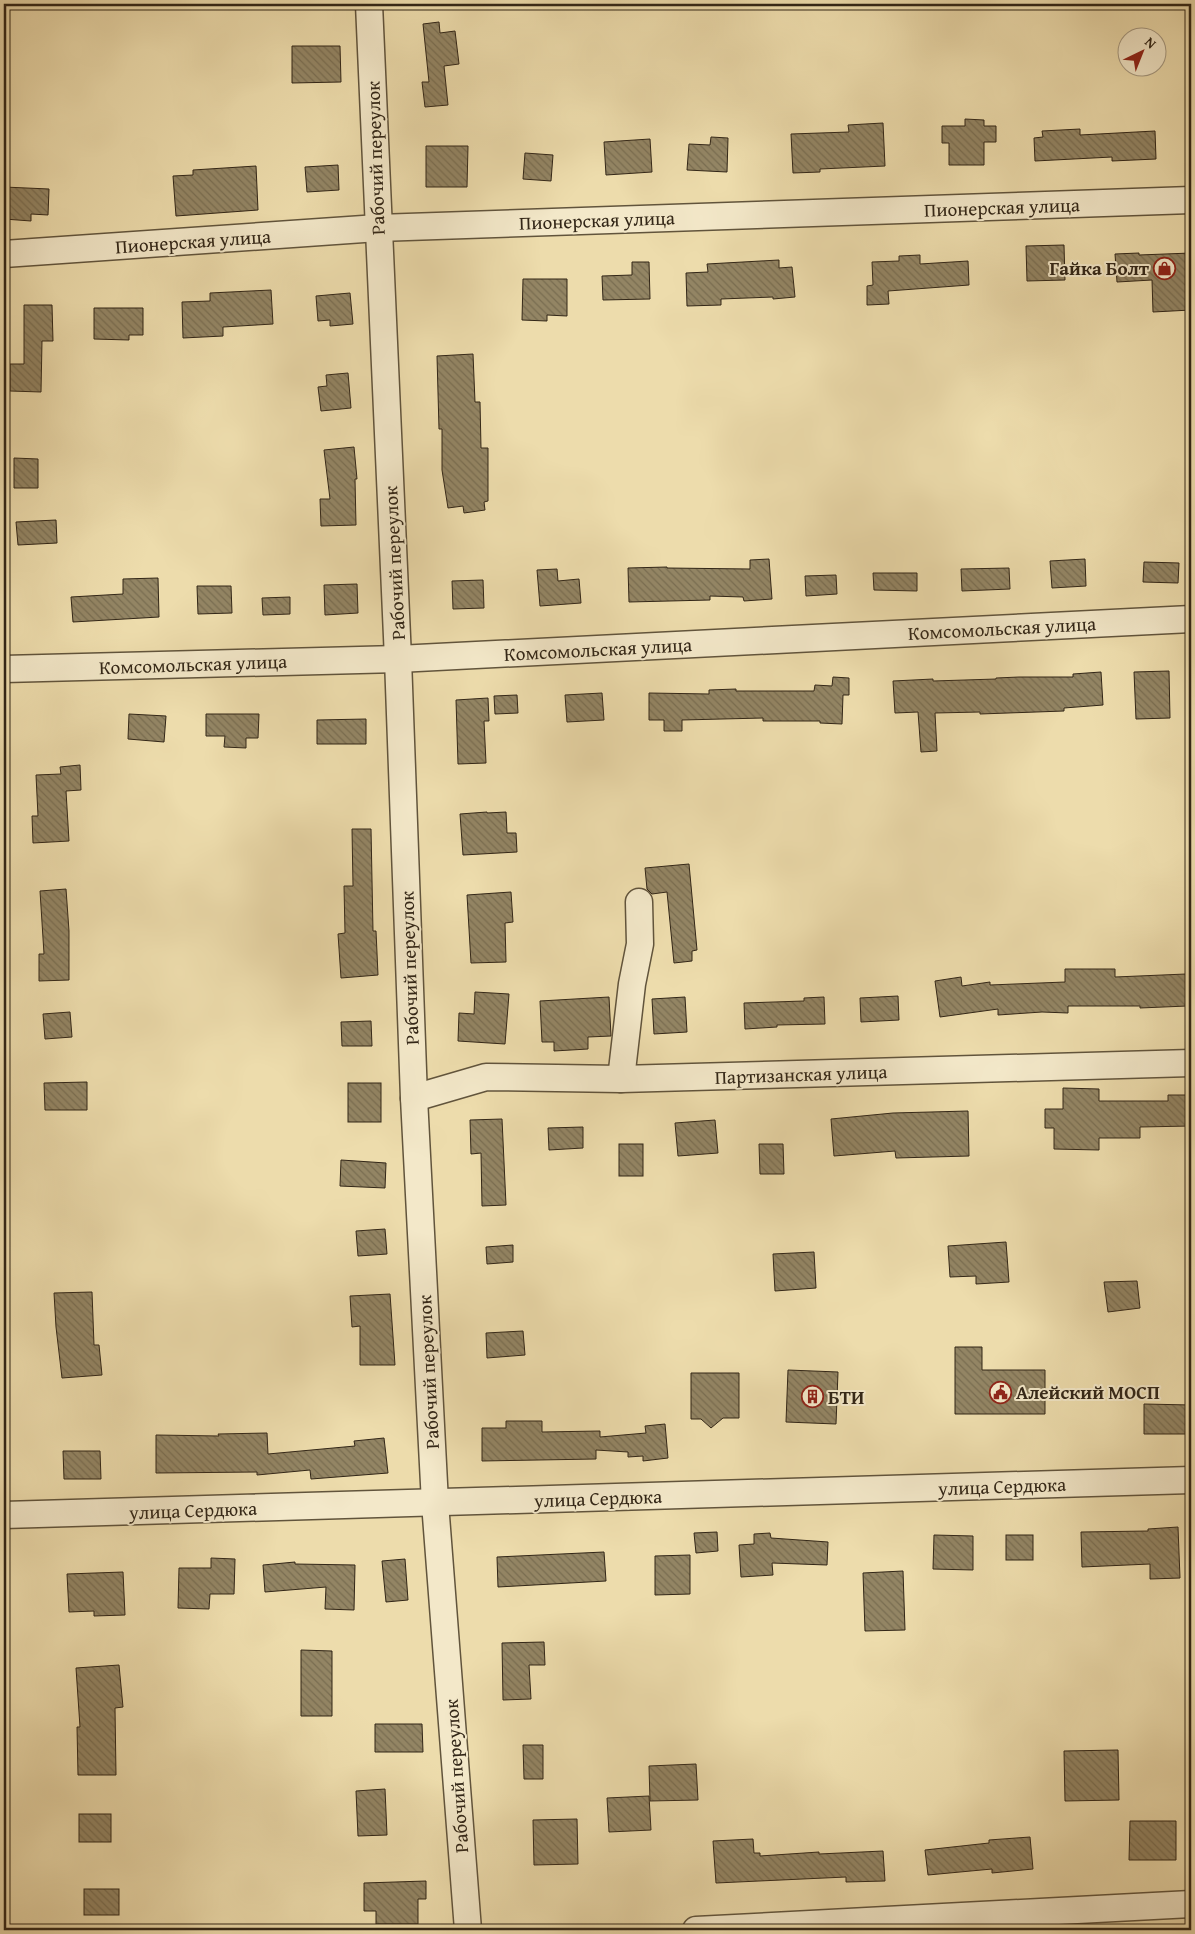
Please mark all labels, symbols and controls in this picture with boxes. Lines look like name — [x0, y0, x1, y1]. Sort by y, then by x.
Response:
north arrow — [1118, 28, 1168, 78]
text: N — [1141, 32, 1162, 53]
street label: Рабочий переулок — [358, 80, 392, 236]
street label: Пионерская улица — [924, 190, 1080, 224]
street label: Пионерская улица — [519, 203, 675, 237]
street label: Пионерская улица — [114, 222, 272, 260]
place label: Гайка Болт — [1050, 254, 1150, 282]
shop icon: Гайка Болт — [1153, 256, 1177, 280]
street label: Рабочий переулок — [376, 485, 412, 641]
street label: Комсомольская улица — [907, 609, 1097, 647]
street label: Комсомольская улица — [503, 630, 693, 668]
street label: Комсомольская улица — [98, 647, 288, 681]
street label: Рабочий переулок — [392, 890, 426, 1046]
street label: Партизанская улица — [714, 1057, 888, 1091]
street label: Рабочий переулок — [410, 1294, 446, 1450]
place label: Алейский МОСП — [1016, 1378, 1160, 1406]
public building icon: Алейский МОСП — [988, 1380, 1012, 1404]
place label: БТИ — [828, 1383, 864, 1411]
building icon: БТИ — [800, 1385, 824, 1409]
street label: улица Сердюка — [937, 1470, 1066, 1502]
street label: улица Сердюка — [533, 1482, 662, 1514]
street label: улица Сердюка — [128, 1494, 257, 1526]
street label: Рабочий переулок — [437, 1698, 475, 1854]

